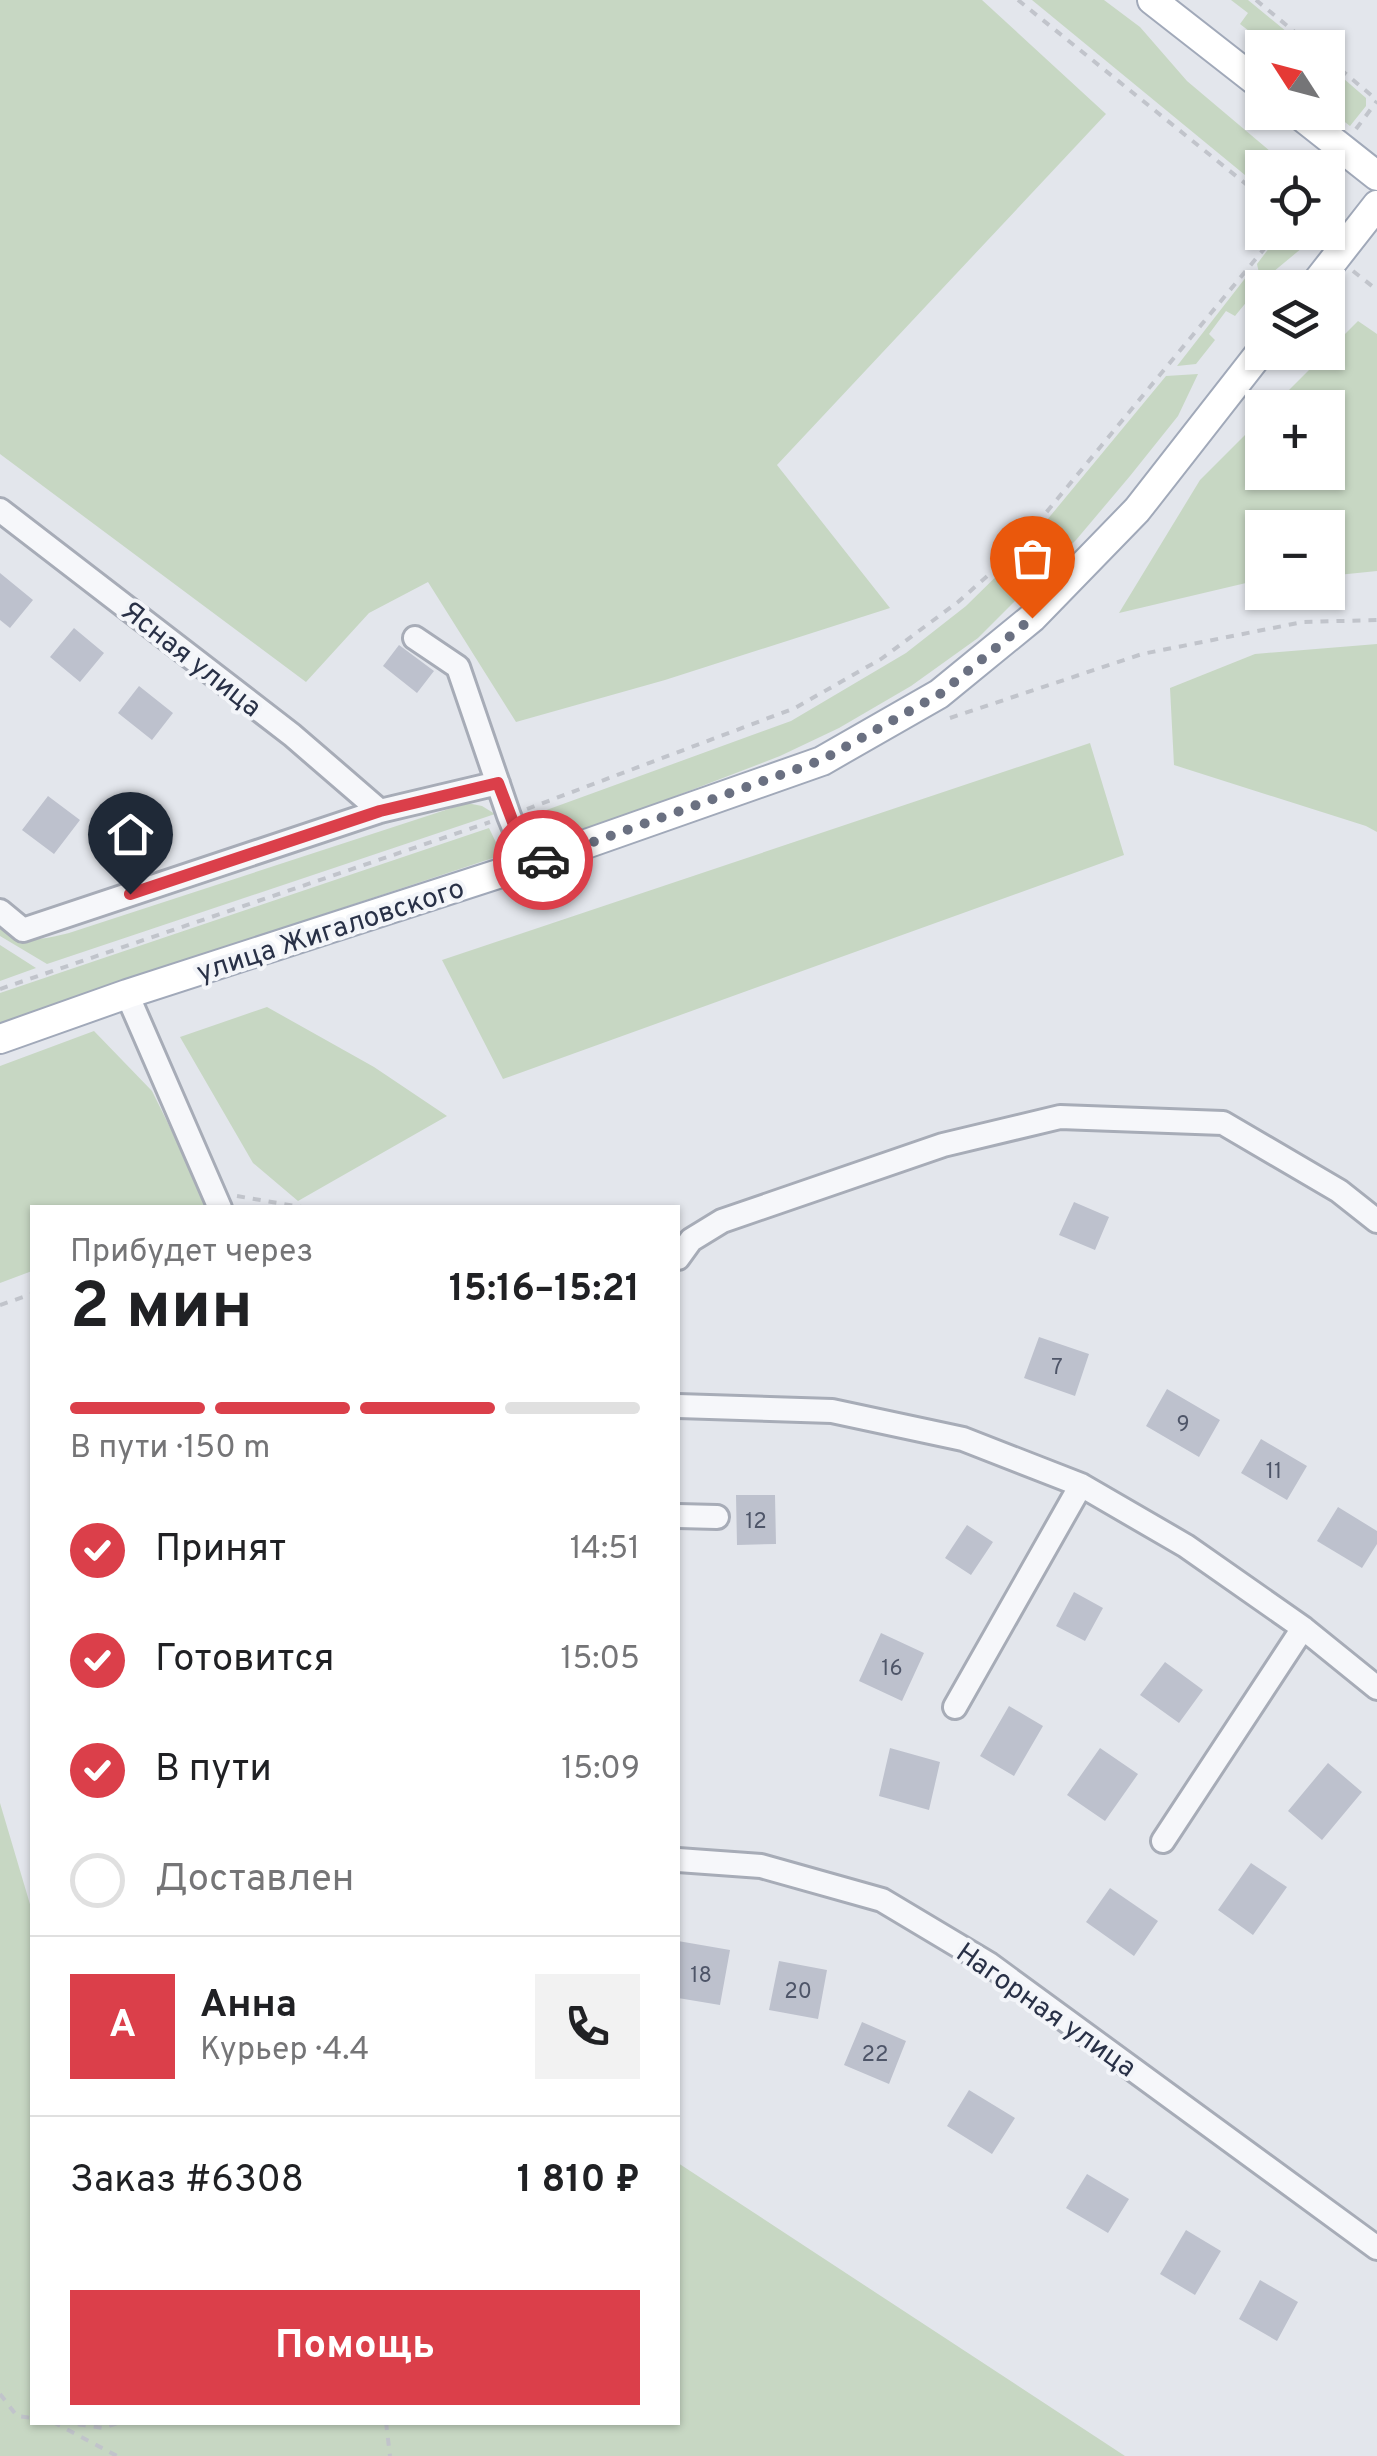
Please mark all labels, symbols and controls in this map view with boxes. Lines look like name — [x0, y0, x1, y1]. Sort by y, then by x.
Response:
north arrow — [1245, 30, 1345, 130]
map controls — [1245, 30, 1345, 610]
button: locate — [1245, 150, 1345, 250]
button: layers — [1245, 270, 1345, 370]
button: + — [1245, 390, 1345, 490]
button: − — [1245, 510, 1345, 610]
pin — [990, 516, 1075, 619]
icon: bag — [1005, 531, 1060, 586]
street label: Ясная улица — [113, 594, 268, 726]
pin — [88, 792, 173, 895]
icon: home — [103, 807, 158, 862]
courier — [493, 810, 593, 910]
icon: car — [516, 833, 571, 888]
street label: улица Жигаловского — [193, 872, 469, 992]
text: Прибудет через — [70, 1233, 313, 1273]
text: 15:16–15:21 — [449, 1266, 640, 1315]
text: 2 мин — [70, 1269, 253, 1351]
house number: 7 — [1051, 1355, 1063, 1382]
house number: 9 — [1176, 1412, 1190, 1439]
text: В пути · 150 m — [70, 1429, 270, 1469]
house number: 11 — [1266, 1459, 1282, 1486]
house number: 12 — [745, 1509, 767, 1536]
icon: check — [70, 1523, 125, 1578]
text: Принят — [155, 1526, 286, 1575]
text: 14:51 — [570, 1530, 640, 1570]
icon: check — [70, 1633, 125, 1688]
text: Готовится — [155, 1636, 334, 1685]
text: 15:05 — [561, 1640, 640, 1680]
house number: 16 — [881, 1656, 903, 1683]
icon: check — [70, 1743, 125, 1798]
text: В пути — [155, 1746, 272, 1795]
text: 15:09 — [561, 1750, 640, 1790]
text: Доставлен — [155, 1856, 354, 1905]
street label: Нагорная улица — [948, 1936, 1142, 2087]
house number: 18 — [690, 1963, 712, 1990]
button: phone — [535, 1974, 640, 2079]
house number: 20 — [784, 1979, 812, 2006]
text: Анна — [200, 1982, 297, 2031]
text: А — [109, 2002, 136, 2051]
text: Курьер · 4.4 — [200, 2031, 369, 2071]
house number: 22 — [862, 2042, 888, 2069]
text: Заказ #6308 — [70, 2157, 304, 2206]
text: 1 810 ₽ — [517, 2157, 640, 2206]
button: Помощь — [70, 2290, 640, 2405]

